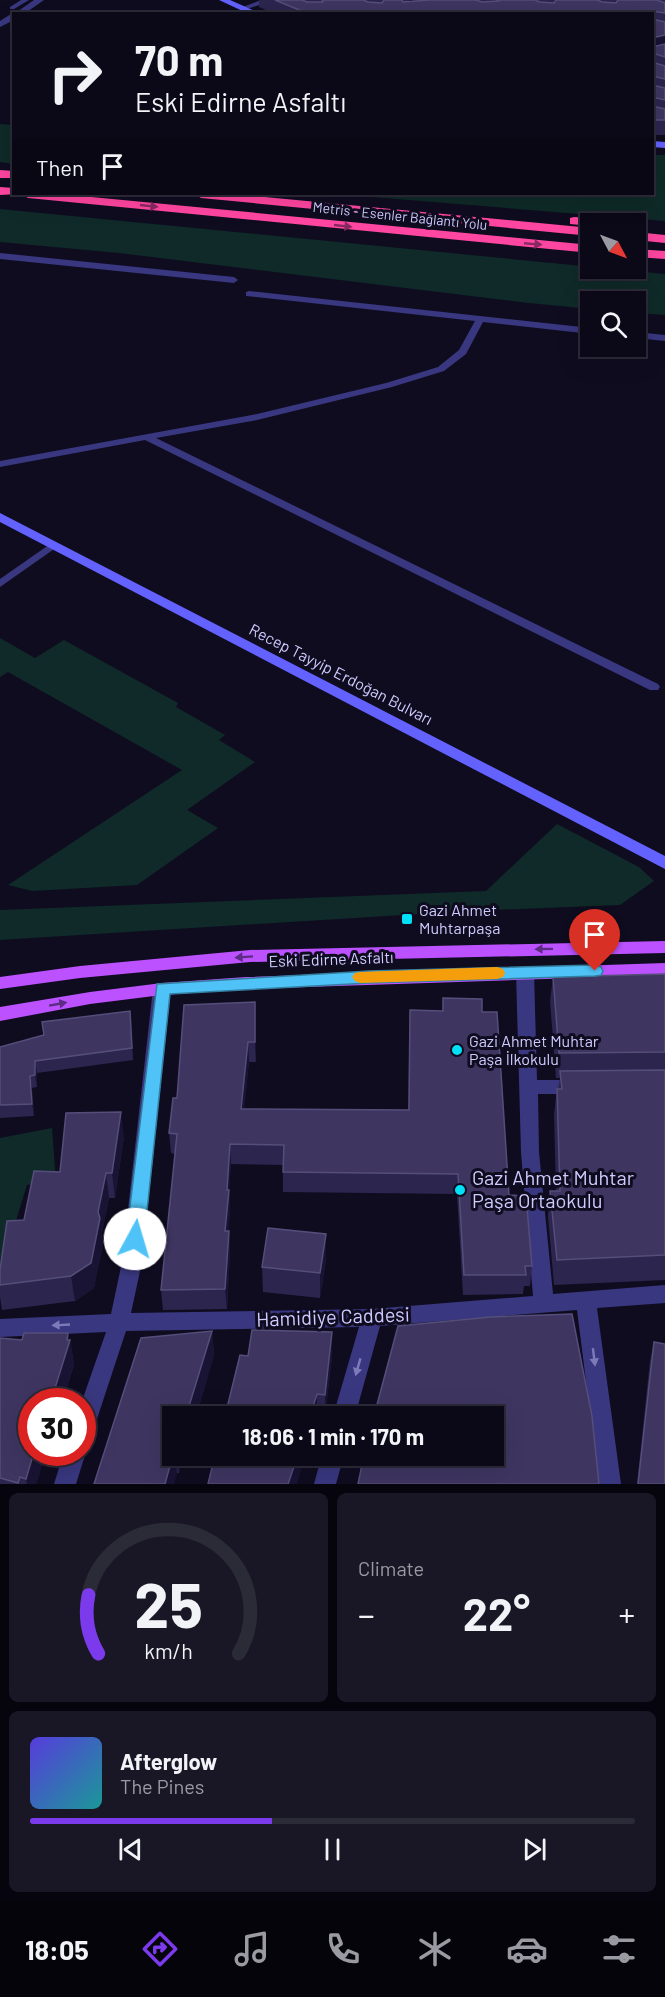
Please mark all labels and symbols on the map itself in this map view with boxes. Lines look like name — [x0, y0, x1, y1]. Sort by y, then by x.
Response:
street label: Metris - Esenler Bağlantı Yolu — [312, 198, 488, 233]
one-way arrow — [139, 201, 158, 211]
north arrow — [580, 213, 646, 279]
one-way arrow — [333, 221, 352, 231]
one-way arrow — [524, 239, 543, 249]
street label: Recep Tayyip Erdoğan Bulvarı — [246, 619, 436, 728]
place label: Gazi Ahmet Muhtarpaşa — [419, 900, 500, 937]
pin — [569, 909, 620, 971]
marker: Gazi Ahmet Muhtarpaşa — [400, 912, 414, 926]
one-way arrow — [534, 944, 553, 954]
street label: Eski Edirne Asfaltı — [268, 947, 394, 970]
one-way arrow — [234, 952, 253, 962]
one-way arrow — [48, 999, 67, 1008]
place label: Gazi Ahmet Muhtar Paşa İlkokulu — [469, 1031, 599, 1068]
marker: Gazi Ahmet Muhtar Paşa İlkokulu — [450, 1043, 464, 1057]
place label: Gazi Ahmet Muhtar Paşa Ortaokulu — [472, 1165, 634, 1212]
marker: Gazi Ahmet Muhtar Paşa Ortaokulu — [453, 1183, 467, 1197]
position arrow — [103, 1207, 167, 1271]
street label: Hamidiye Caddesi — [256, 1301, 410, 1331]
one-way arrow — [52, 1321, 71, 1330]
one-way arrow — [589, 1348, 598, 1367]
one-way arrow — [353, 1358, 362, 1376]
speed limit sign: 30 — [18, 1388, 96, 1466]

